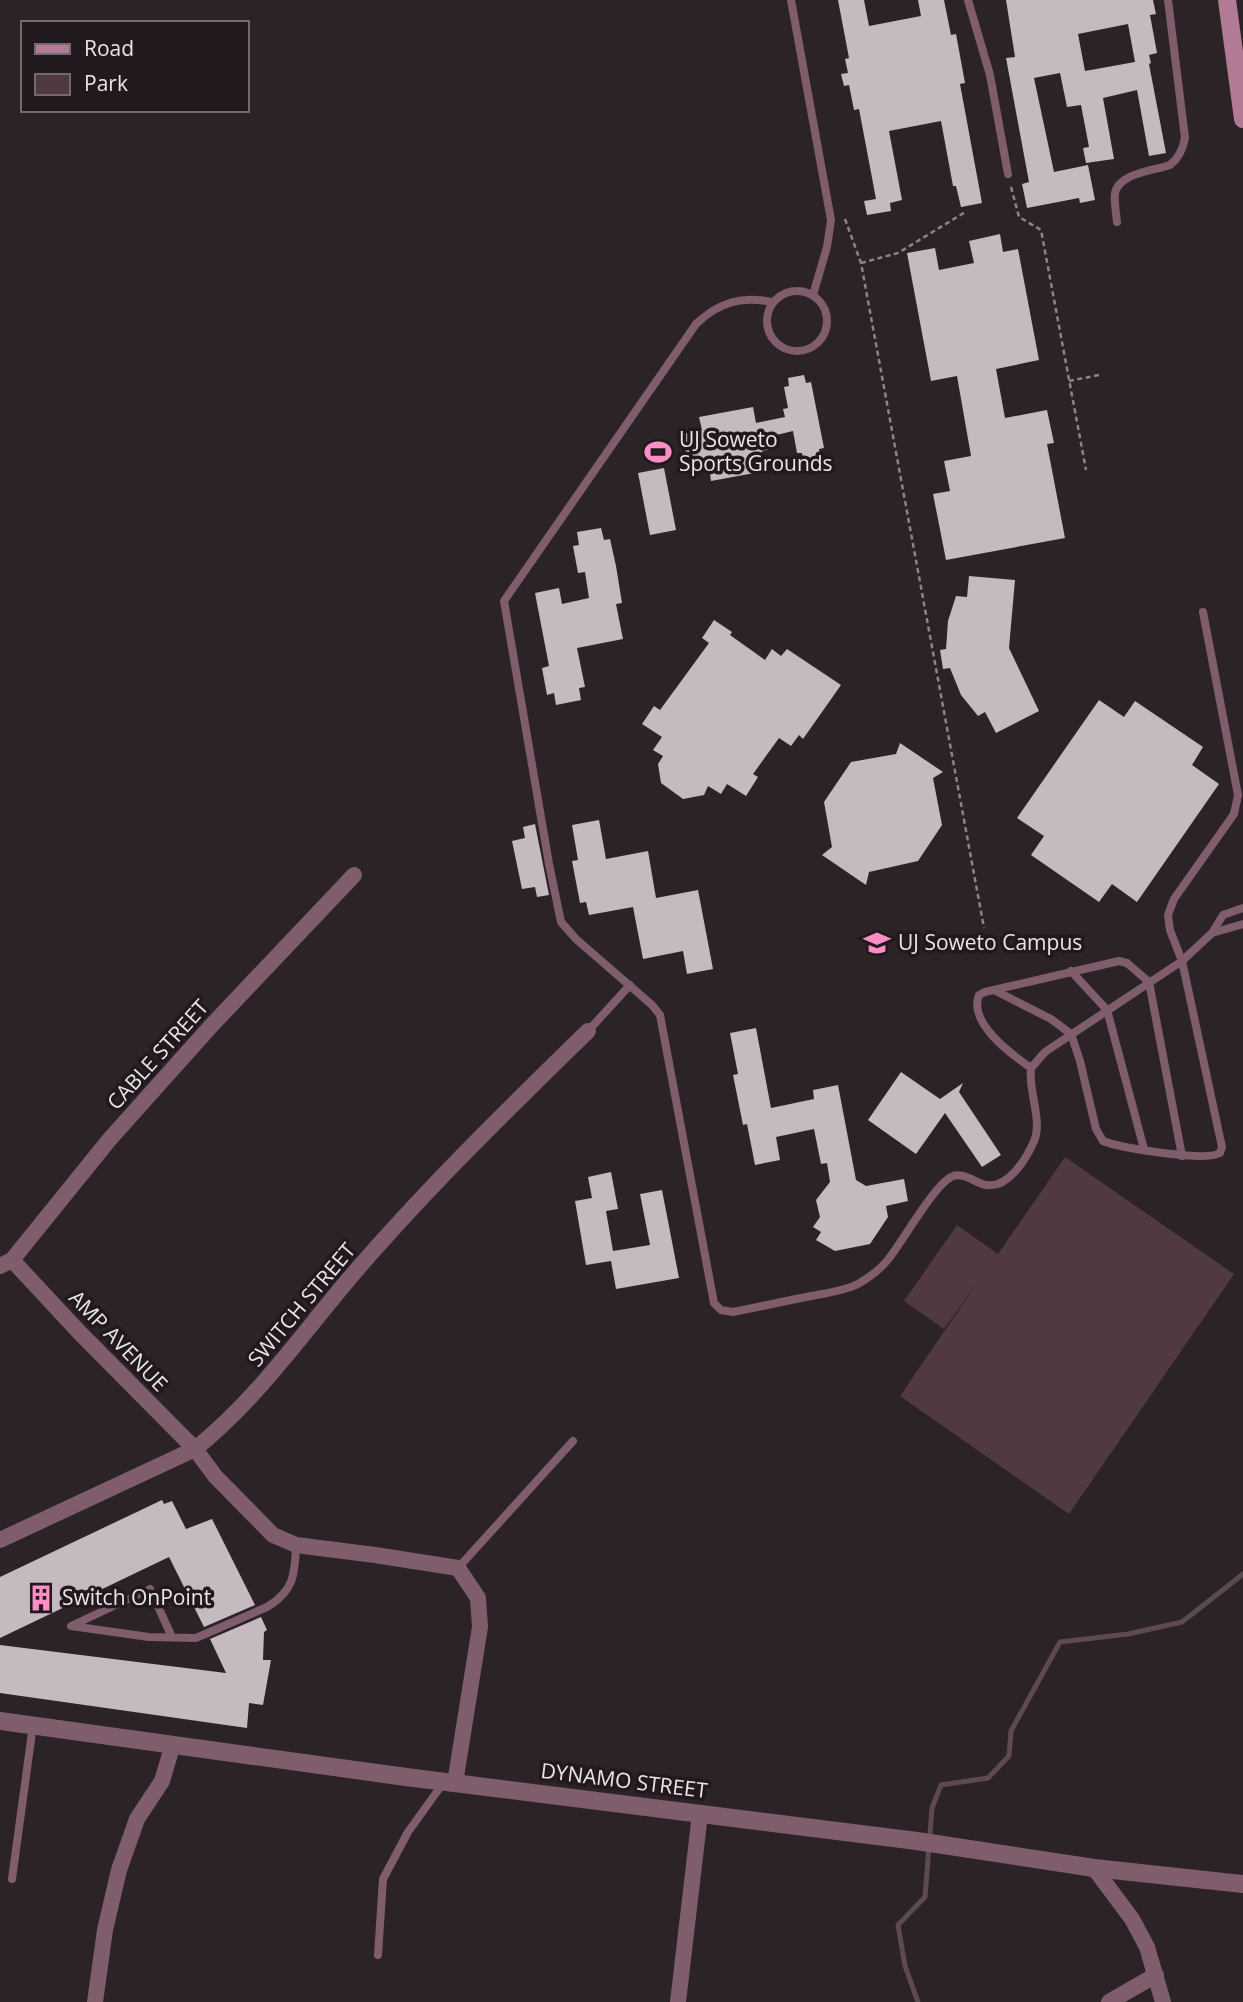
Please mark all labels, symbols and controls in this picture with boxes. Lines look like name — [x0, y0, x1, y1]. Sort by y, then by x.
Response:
legend — [21, 21, 248, 112]
text: Road — [84, 34, 134, 62]
text: Park — [84, 69, 128, 97]
place label: UJ Soweto Sports Grounds — [679, 425, 833, 477]
sports icon: UJ Soweto Sports Grounds — [643, 437, 673, 467]
school or university icon: UJ Soweto Campus — [862, 928, 892, 958]
place label: UJ Soweto Campus — [898, 928, 1082, 956]
street label: CABLE STREET — [100, 993, 214, 1115]
street label: SWITCH STREET — [241, 1236, 362, 1372]
street label: AMP AVENUE — [63, 1284, 174, 1397]
building icon: Switch OnPoint — [26, 1583, 56, 1613]
place label: Switch OnPoint — [62, 1583, 211, 1611]
street label: DYNAMO STREET — [539, 1756, 709, 1804]

